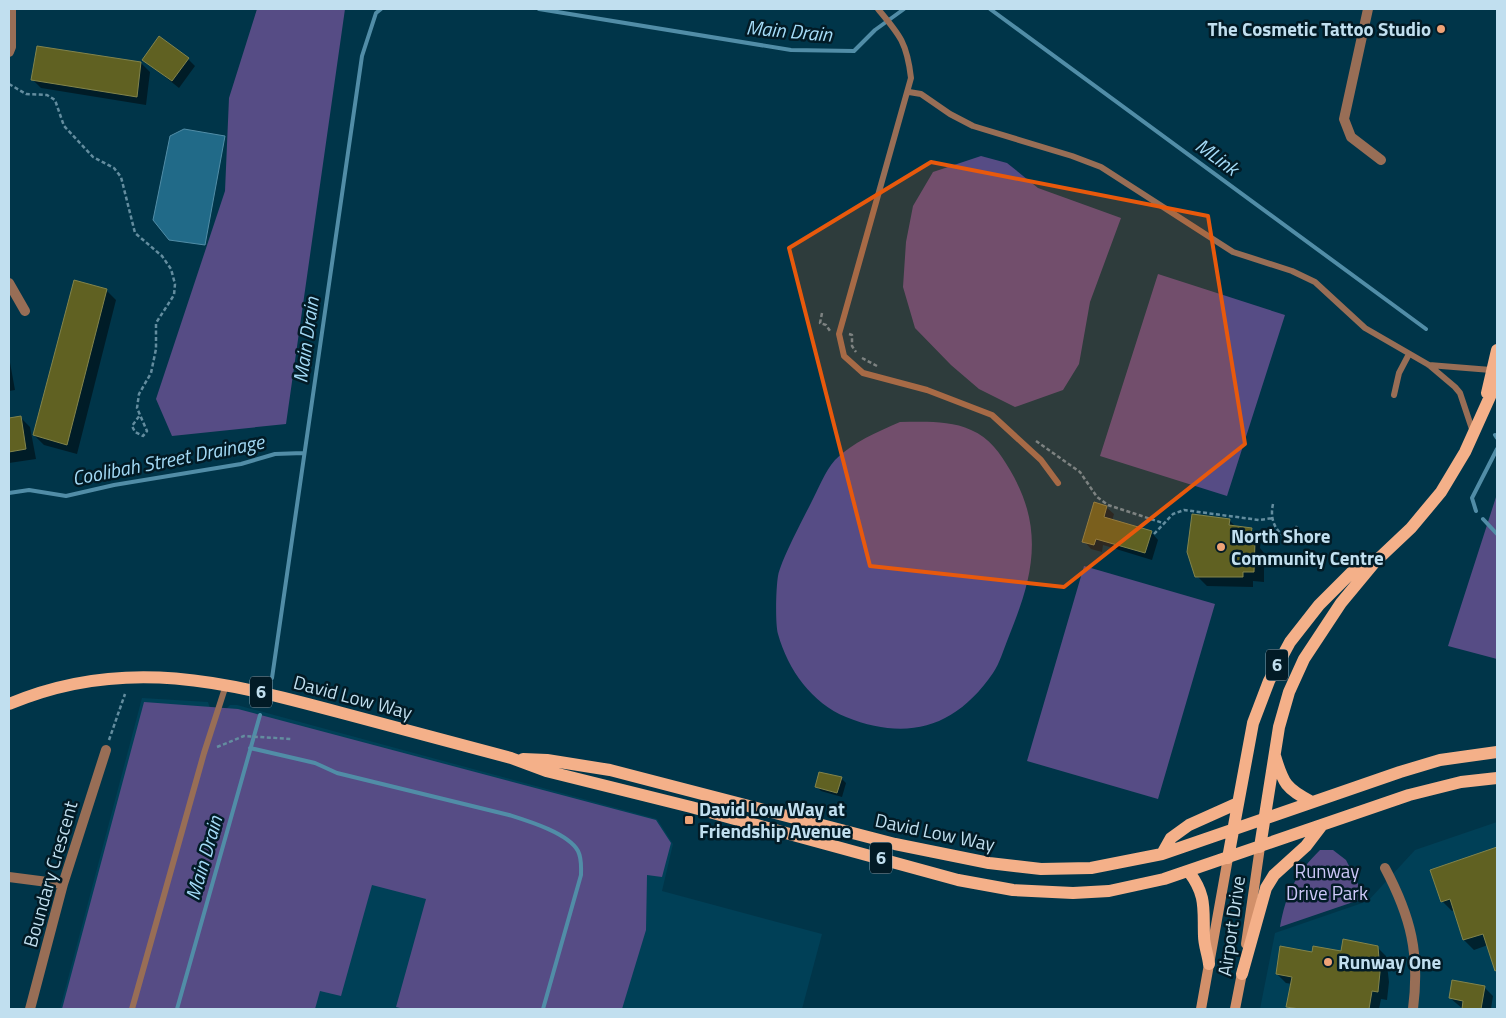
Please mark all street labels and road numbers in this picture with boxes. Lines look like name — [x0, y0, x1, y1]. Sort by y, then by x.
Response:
road number: 6 — [1266, 650, 1288, 680]
street label: David Low Way — [290, 667, 416, 726]
road number: 6 — [250, 676, 272, 708]
street label: Boundary Crescent — [15, 797, 84, 951]
street label: David Low Way — [872, 805, 998, 858]
road number: 6 — [870, 842, 892, 874]
street label: Airport Drive — [1209, 874, 1252, 978]

